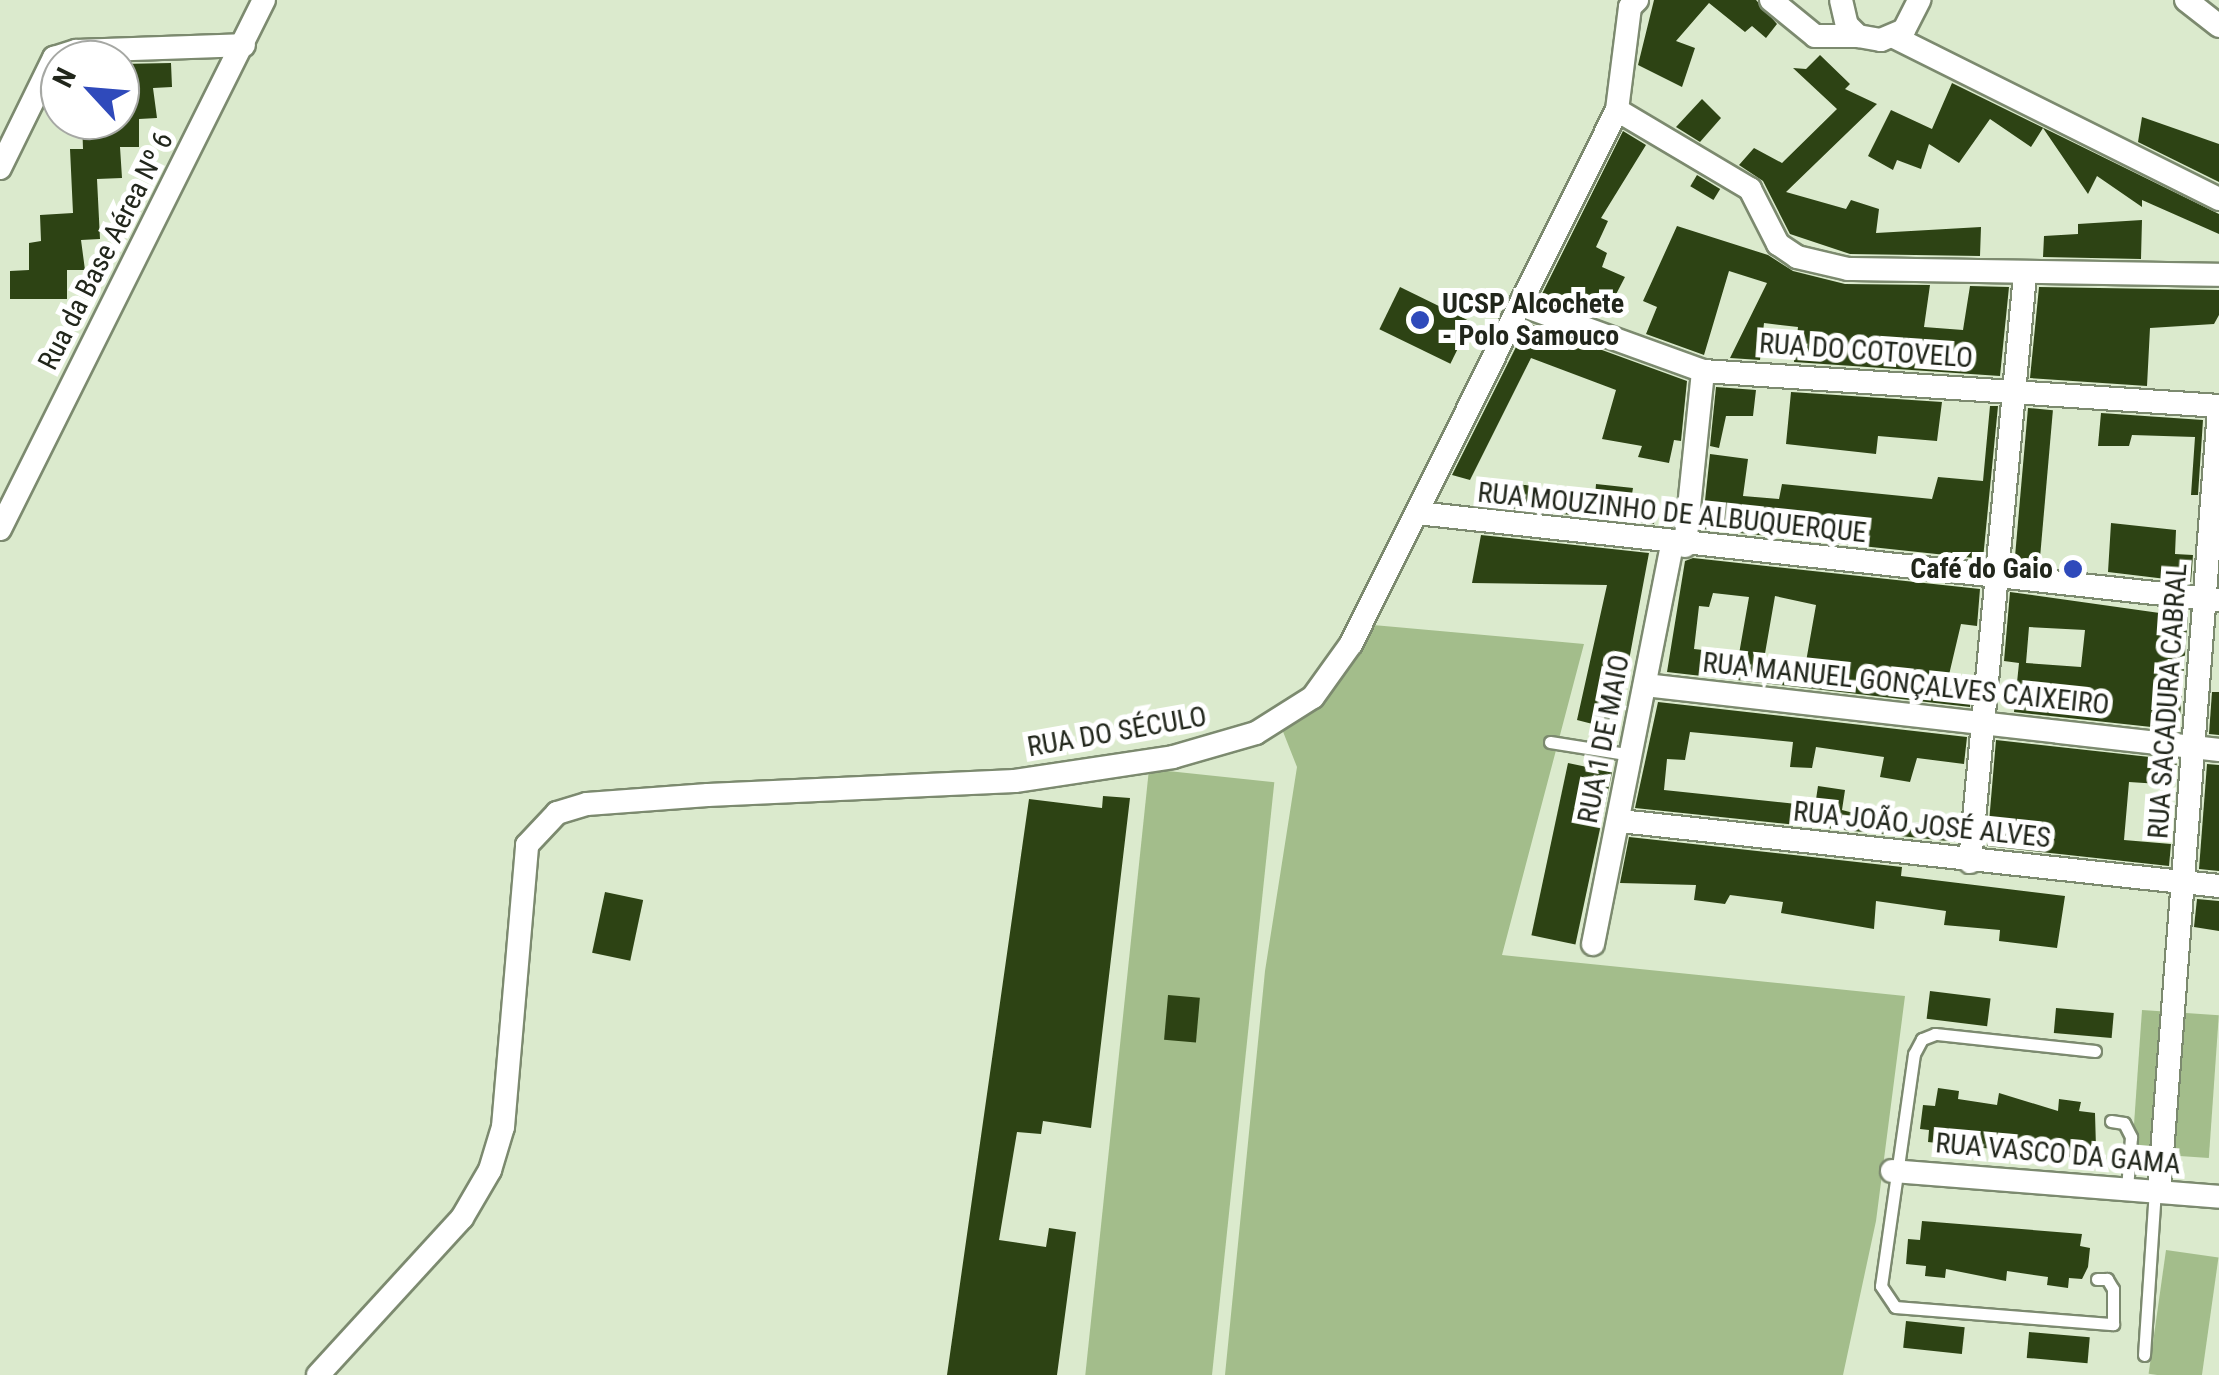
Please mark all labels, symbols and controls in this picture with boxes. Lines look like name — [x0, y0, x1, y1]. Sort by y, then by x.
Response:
north arrow — [40, 40, 140, 140]
text: N — [46, 63, 83, 92]
street label: Rua da Base Aérea Nº 6 — [31, 126, 181, 376]
place label: UCSP Alcochete - Polo Samouco — [1442, 287, 1624, 353]
marker: UCSP Alcochete - Polo Samouco — [1407, 307, 1433, 333]
street label: RUA DO COTOVELO — [1758, 327, 1974, 375]
street label: RUA MOUZINHO DE ALBUQUERQUE — [1476, 476, 1868, 550]
place label: Café do Gaio — [1910, 552, 2053, 586]
marker: Café do Gaio — [2062, 558, 2084, 580]
street label: RUA SACADURA CABRAL — [2142, 562, 2194, 840]
street label: RUA MANUEL GONÇALVES CAIXEIRO — [1701, 646, 2111, 722]
street label: RUA 1 DE MAIO — [1571, 652, 1637, 826]
street label: RUA DO SÉCULO — [1025, 700, 1209, 764]
street label: RUA JOÃO JOSÉ ALVES — [1792, 795, 2052, 855]
street label: RUA VASCO DA GAMA — [1934, 1127, 2182, 1181]

